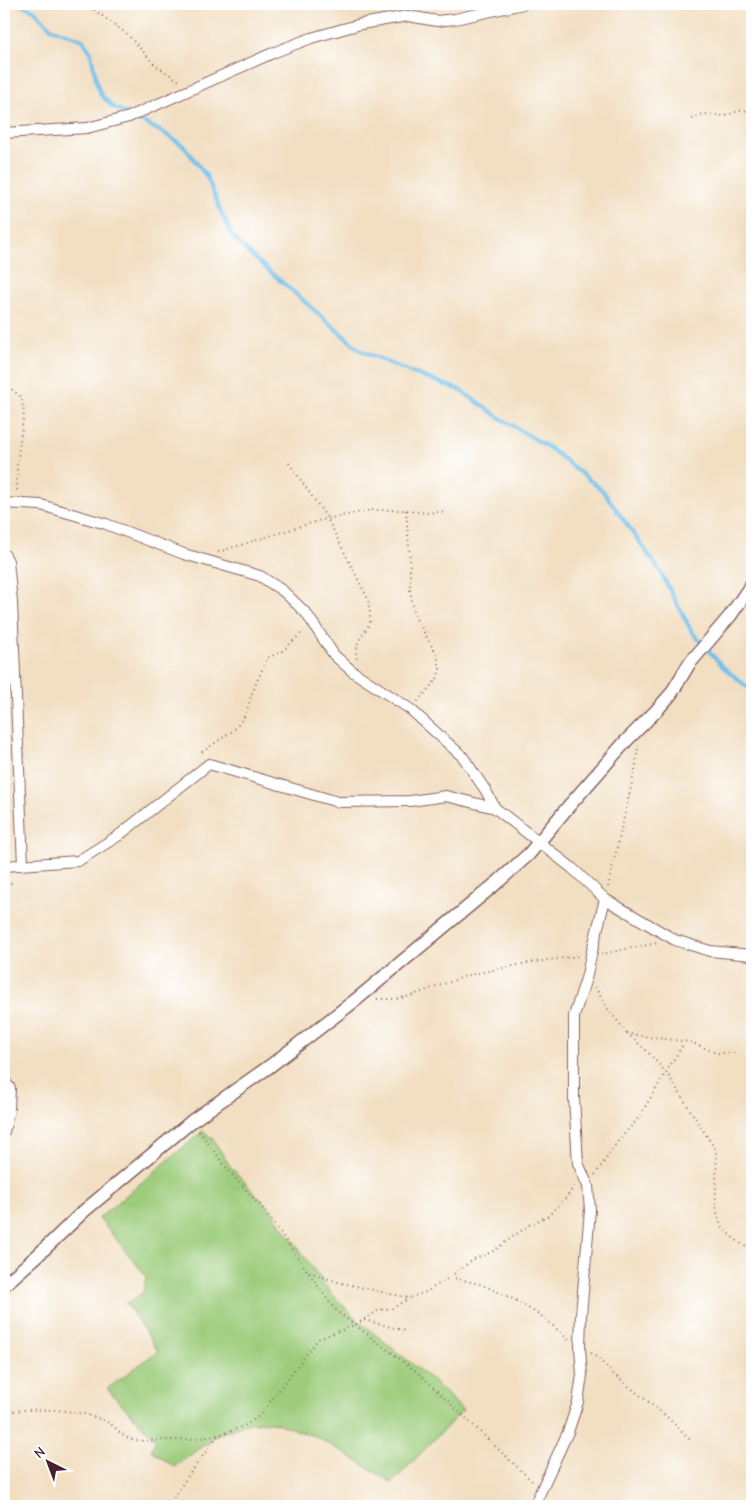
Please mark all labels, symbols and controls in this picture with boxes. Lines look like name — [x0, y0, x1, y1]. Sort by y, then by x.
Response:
north arrow — [22, 1438, 72, 1488]
text: N — [31, 1443, 49, 1462]

